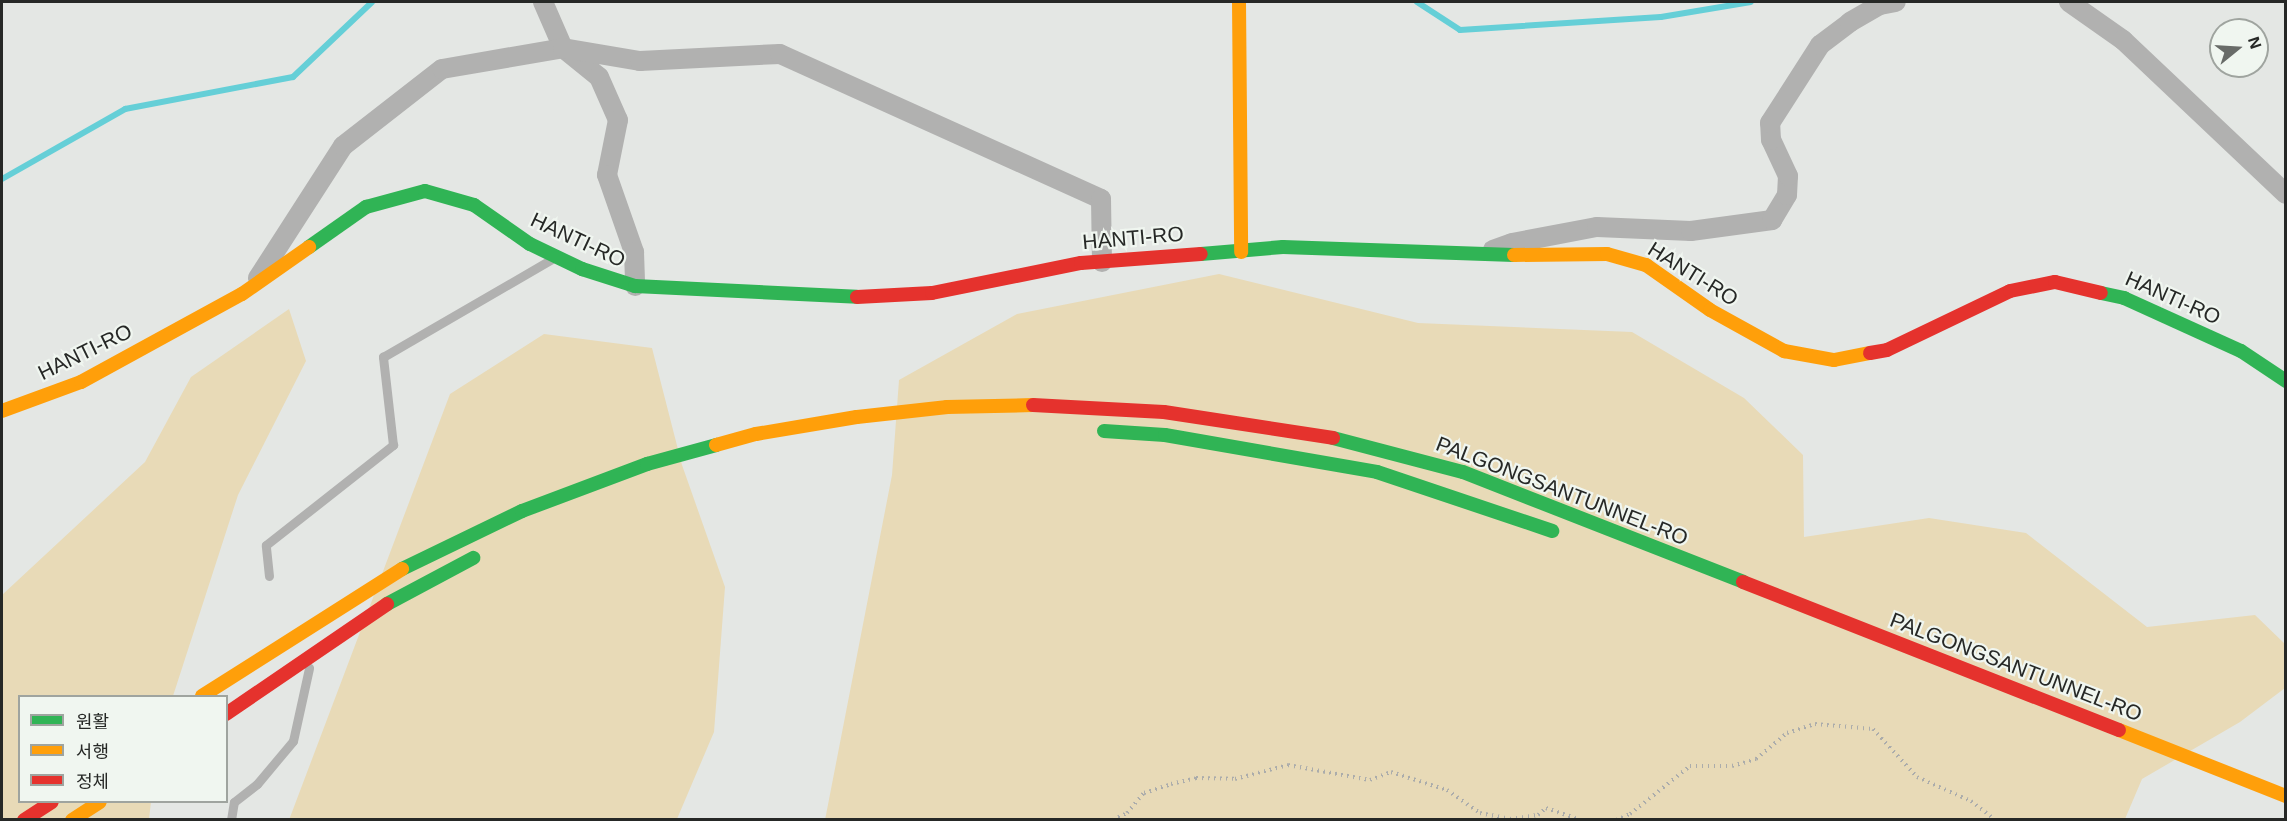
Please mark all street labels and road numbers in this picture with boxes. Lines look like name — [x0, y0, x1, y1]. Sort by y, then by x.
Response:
street label: HANTI-RO — [527, 207, 629, 273]
street label: HANTI-RO — [1081, 221, 1185, 255]
street label: HANTI-RO — [1643, 236, 1743, 312]
street label: HANTI-RO — [2122, 266, 2224, 330]
street label: HANTI-RO — [34, 318, 136, 386]
street label: PALGONGSANTUNNEL-RO — [1432, 431, 1692, 551]
street label: PALGONGSANTUNNEL-RO — [1886, 607, 2146, 727]

